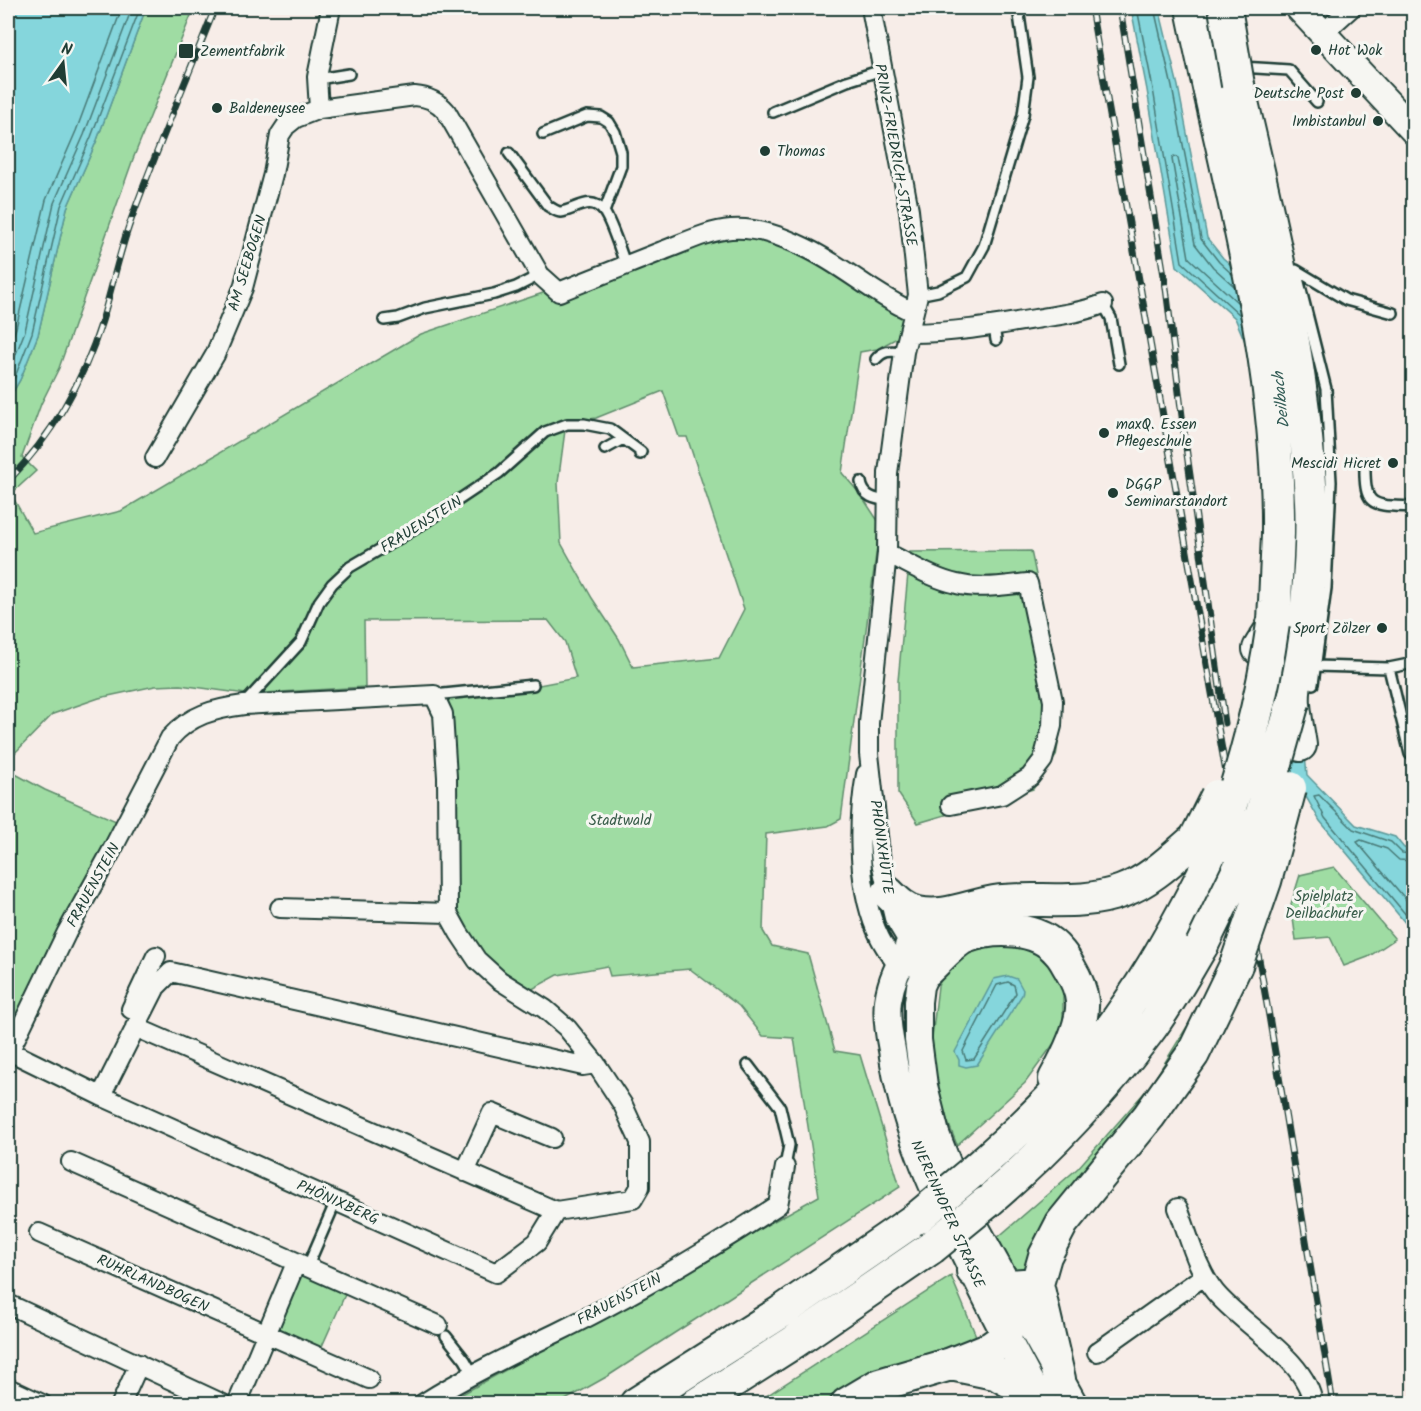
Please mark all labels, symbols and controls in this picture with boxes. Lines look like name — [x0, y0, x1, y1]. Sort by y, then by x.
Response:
north arrow — [33, 33, 93, 93]
text: N — [58, 37, 75, 63]
place label: Hot Wok — [1328, 39, 1383, 63]
place label: Zementfabrik — [200, 40, 286, 64]
marker: Zementfabrik — [177, 42, 195, 60]
marker: Hot Wok — [1309, 43, 1323, 57]
street label: PRINZ-FRIEDRICH-STRASSE — [867, 62, 923, 250]
place label: Deutsche Post — [1254, 82, 1344, 106]
marker: Deutsche Post — [1349, 86, 1363, 100]
place label: Baldeneysee — [229, 97, 305, 121]
marker: Baldeneysee — [210, 101, 224, 115]
place label: Imbistanbul — [1292, 110, 1366, 134]
marker: Imbistanbul — [1371, 114, 1385, 128]
place label: Thomas — [777, 140, 826, 164]
marker: Thomas — [758, 144, 772, 158]
street label: AM SEEBOGEN — [222, 212, 274, 314]
water label: Deilbach — [1266, 369, 1297, 429]
place label: maxQ. Essen Pflegeschule — [1116, 413, 1197, 454]
marker: maxQ. Essen Pflegeschule — [1097, 426, 1111, 440]
place label: Mescidi Hicret — [1291, 452, 1381, 476]
marker: Mescidi Hicret — [1386, 456, 1400, 470]
place label: DGGP Seminarstandort — [1125, 473, 1228, 514]
marker: DGGP Seminarstandort — [1106, 486, 1120, 500]
street label: FRAUENSTEIN — [376, 490, 467, 560]
place label: Sport Zölzer — [1293, 617, 1371, 641]
marker: Sport Zölzer — [1375, 621, 1389, 635]
street label: PHÖNIXHÜTTE — [862, 798, 900, 897]
park label: Stadtwald — [589, 809, 652, 833]
street label: FRAUENSTEIN — [61, 839, 127, 932]
park label: Spielplatz Deilbachufer — [1285, 885, 1364, 926]
street label: NIERENHOFER STRASSE — [903, 1136, 991, 1294]
street label: PHÖNIXBERG — [293, 1174, 383, 1232]
street label: RUHRLANDBOGEN — [93, 1248, 213, 1319]
street label: FRAUENSTEIN — [573, 1267, 666, 1332]

